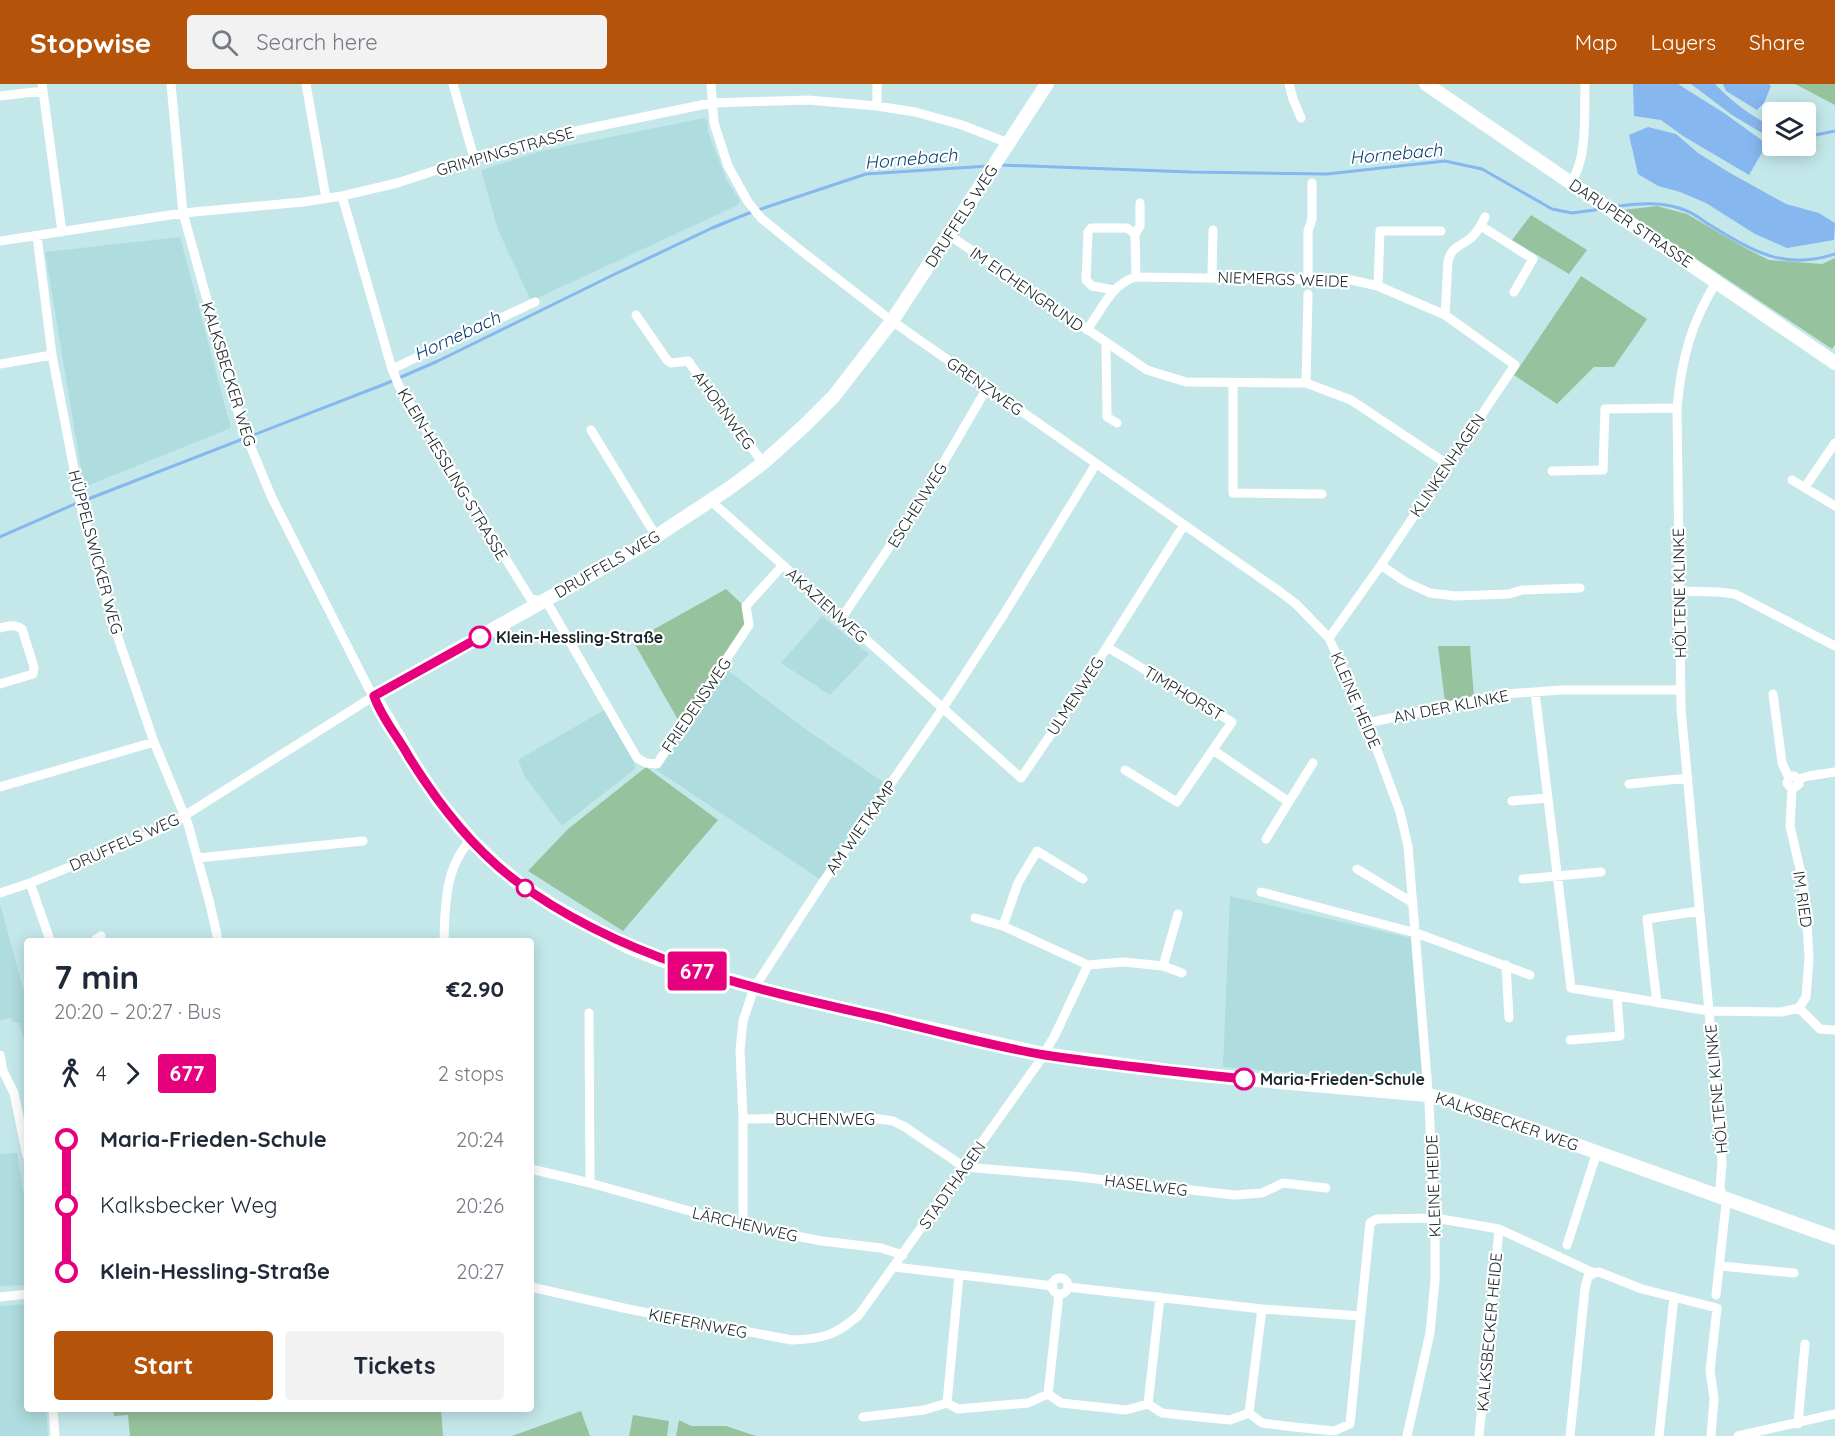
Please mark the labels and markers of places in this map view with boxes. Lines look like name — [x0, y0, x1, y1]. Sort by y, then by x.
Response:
marker: Klein-Hessling-Straße — [469, 626, 491, 648]
place label: Klein-Hessling-Straße — [496, 627, 663, 647]
unlabelled marker — [516, 879, 534, 897]
marker: Maria-Frieden-Schule — [1233, 1068, 1255, 1090]
place label: Maria-Frieden-Schule — [1260, 1069, 1425, 1089]

